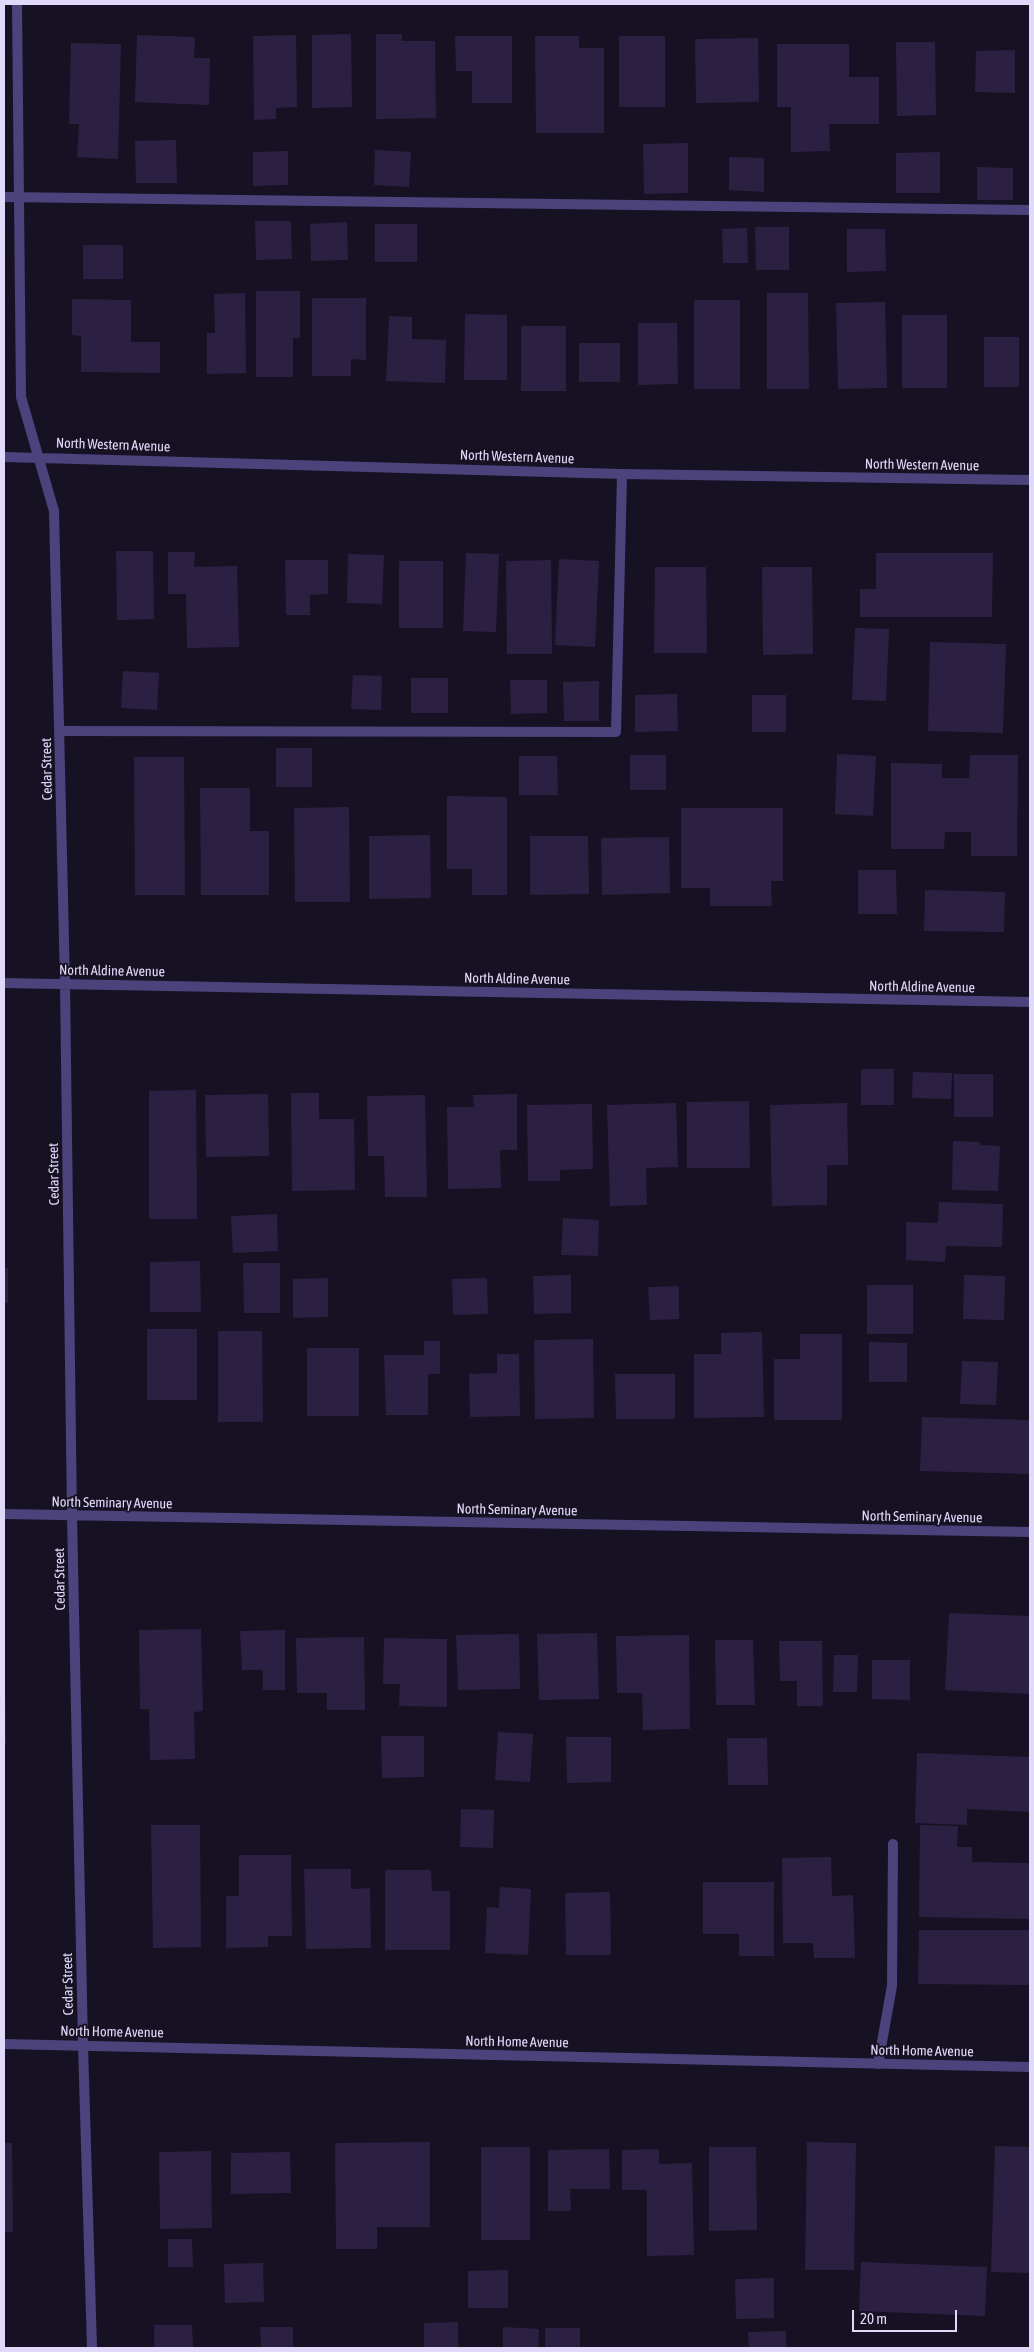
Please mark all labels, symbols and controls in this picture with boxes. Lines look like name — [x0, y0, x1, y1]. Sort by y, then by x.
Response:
street label: North Western Avenue — [56, 435, 170, 455]
street label: North Western Avenue — [460, 447, 574, 467]
street label: North Western Avenue — [865, 456, 979, 474]
street label: Cedar Street — [38, 738, 56, 800]
street label: North Aldine Avenue — [59, 962, 165, 980]
street label: North Aldine Avenue — [464, 970, 570, 988]
street label: North Aldine Avenue — [869, 978, 975, 996]
street label: Cedar Street — [45, 1143, 63, 1205]
street label: North Seminary Avenue — [51, 1494, 173, 1512]
street label: North Seminary Avenue — [456, 1501, 578, 1519]
street label: North Seminary Avenue — [861, 1508, 983, 1526]
street label: Cedar Street — [51, 1548, 69, 1610]
street label: Cedar Street — [59, 1953, 77, 2015]
street label: North Home Avenue — [60, 2023, 164, 2041]
street label: North Home Avenue — [465, 2033, 569, 2051]
street label: North Home Avenue — [870, 2042, 974, 2060]
scale bar — [854, 2300, 959, 2332]
text: 20 m — [860, 2310, 887, 2327]

